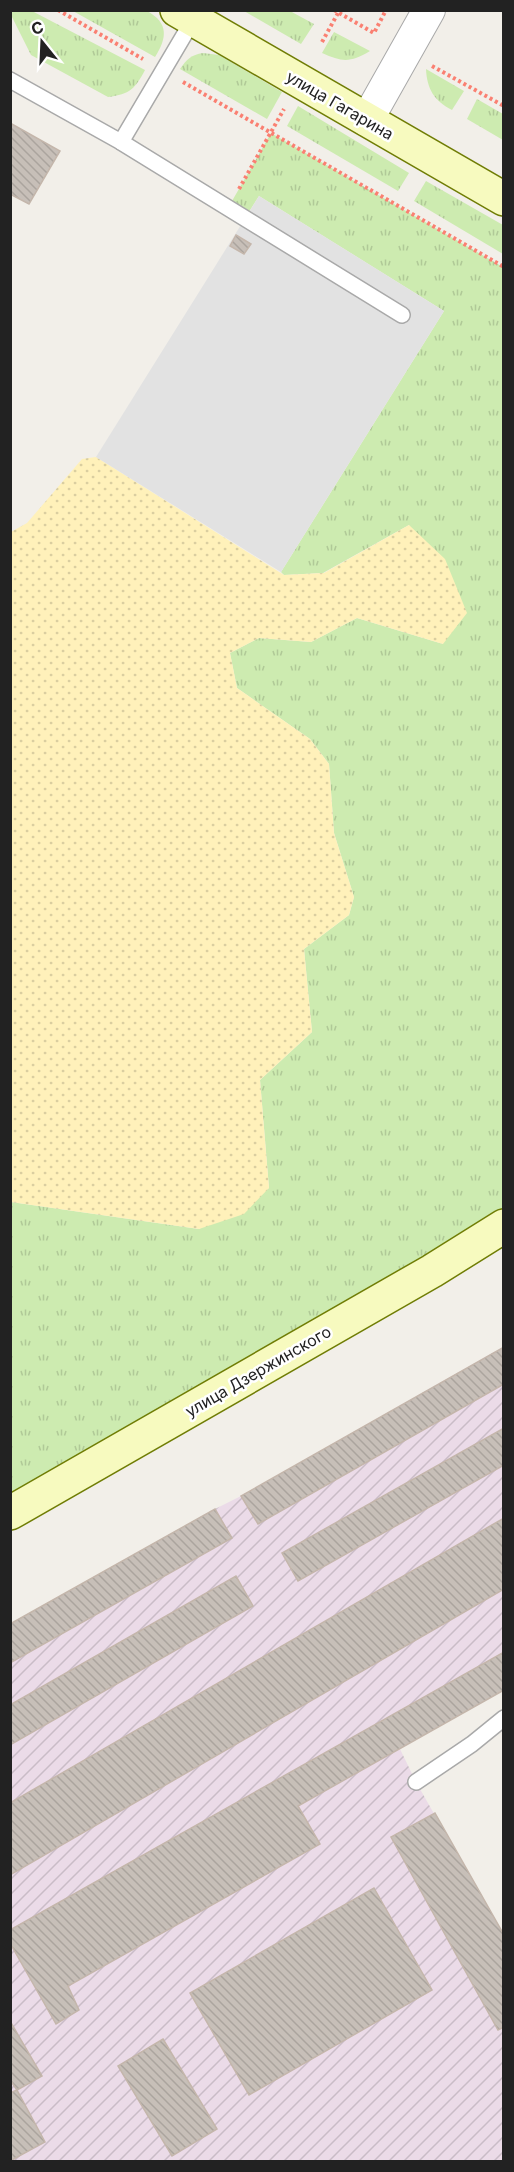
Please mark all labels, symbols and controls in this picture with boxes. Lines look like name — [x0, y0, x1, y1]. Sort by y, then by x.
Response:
north arrow — [12, 12, 72, 72]
text: С — [29, 16, 46, 39]
street label: улица Гагарина — [283, 66, 397, 144]
street label: улица Дзержинского — [182, 1321, 334, 1421]

